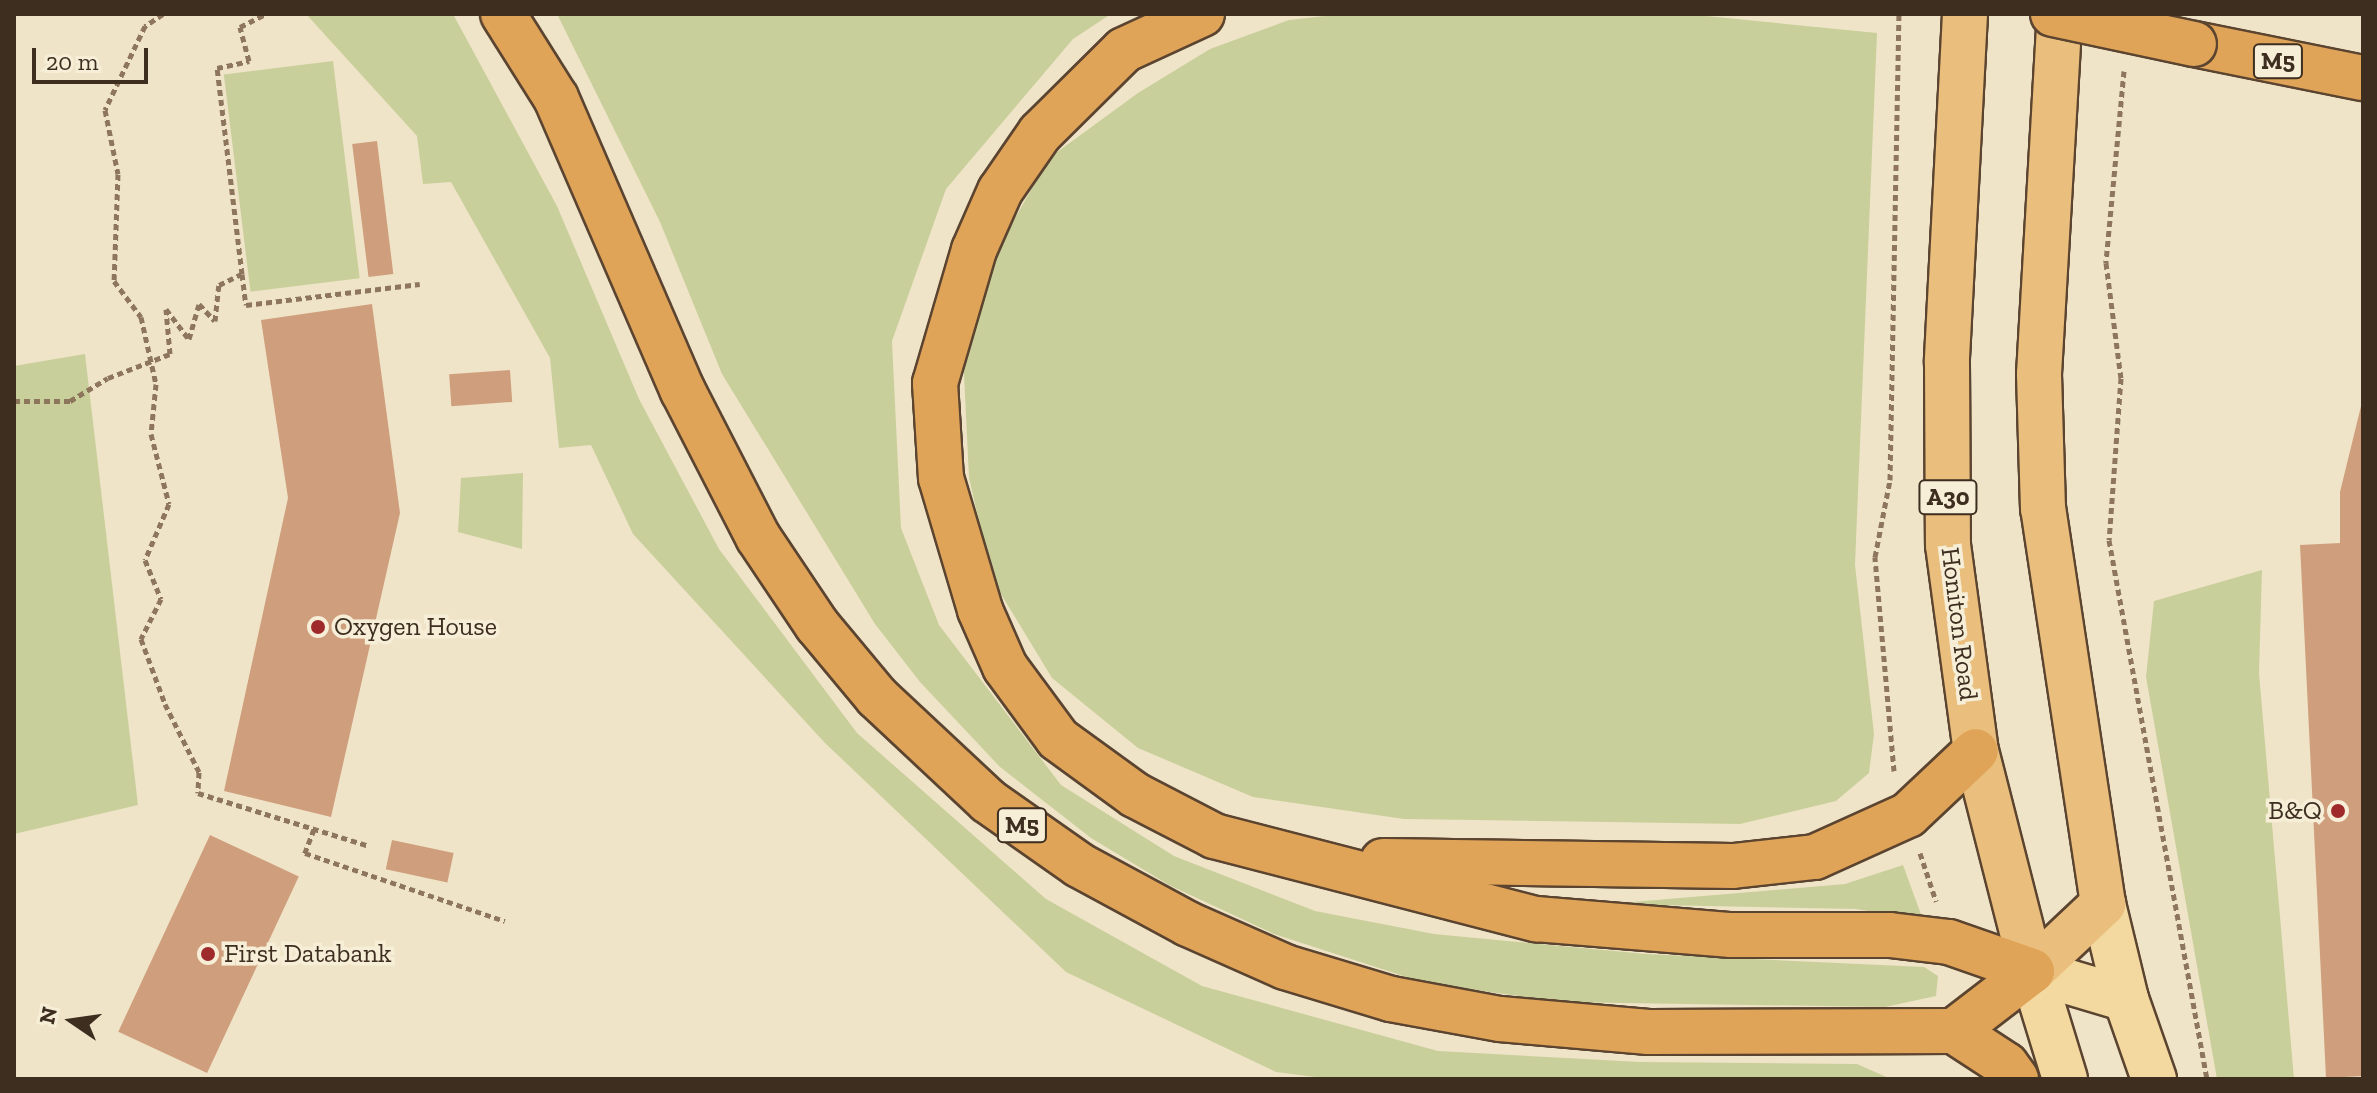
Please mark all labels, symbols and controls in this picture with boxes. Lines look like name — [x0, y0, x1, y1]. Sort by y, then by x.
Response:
scale bar — [36, 32, 152, 82]
road number: M5 — [2252, 41, 2304, 81]
text: 20 m — [46, 47, 98, 76]
road number: A30 — [1918, 477, 1978, 517]
street label: Honiton Road — [1934, 546, 1984, 702]
place label: Oxygen House — [334, 611, 497, 643]
marker: Oxygen House — [309, 618, 327, 636]
place label: B&Q — [2268, 795, 2322, 827]
marker: B&Q — [2329, 802, 2347, 820]
road number: M5 — [996, 805, 1048, 845]
place label: First Databank — [224, 938, 391, 970]
marker: First Databank — [199, 945, 217, 963]
north arrow — [32, 981, 112, 1061]
text: N — [33, 1004, 63, 1027]

